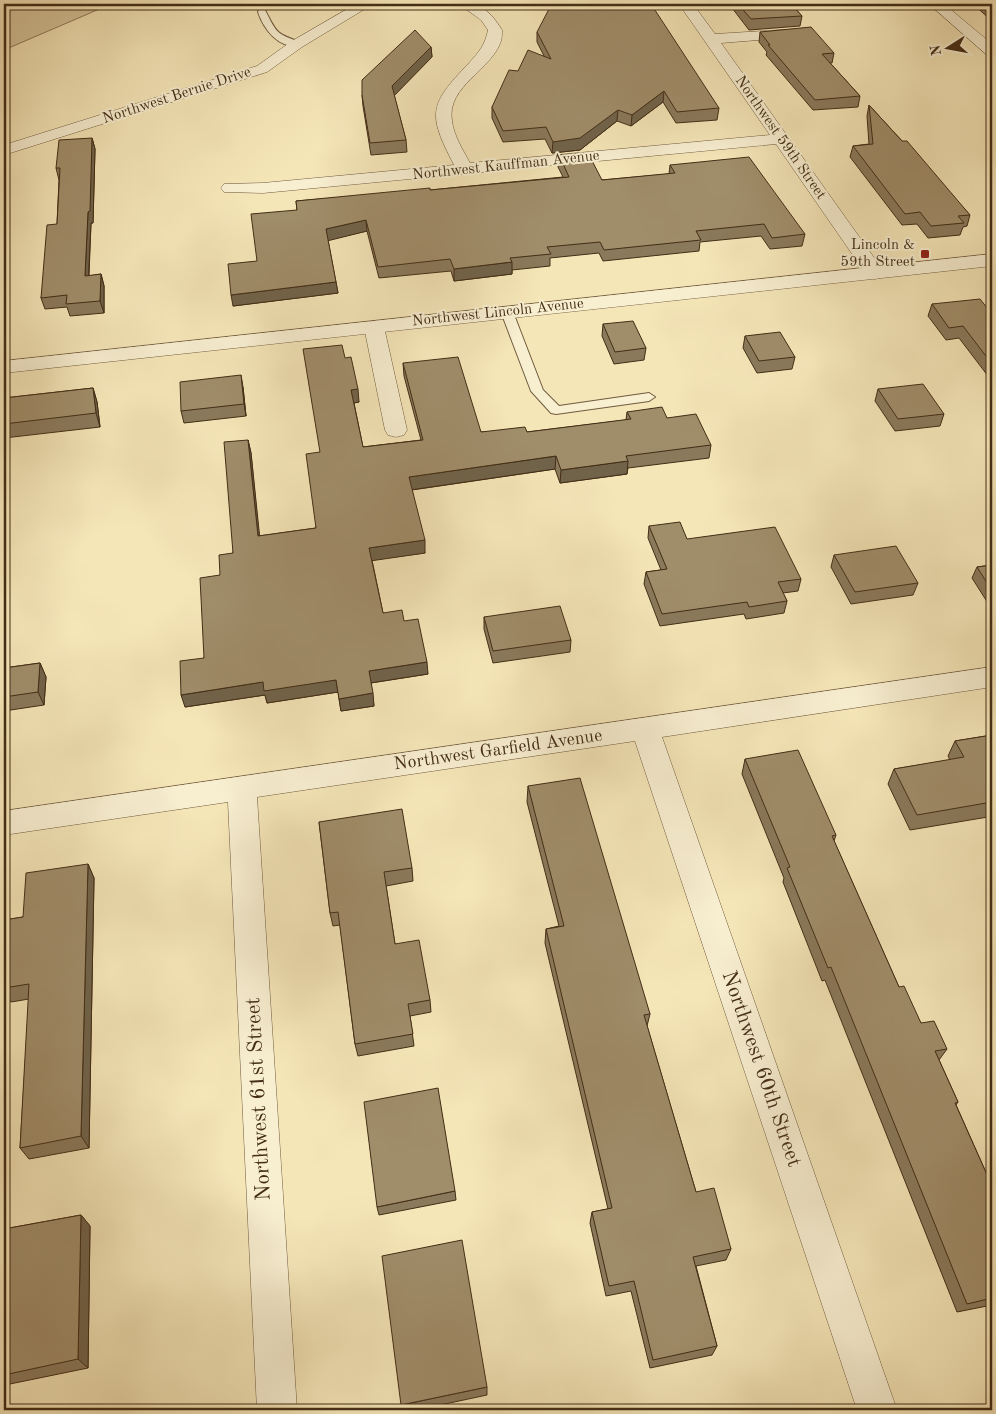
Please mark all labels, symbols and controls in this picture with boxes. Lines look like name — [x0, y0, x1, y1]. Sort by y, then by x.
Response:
north arrow — [924, 22, 974, 72]
text: N — [928, 43, 944, 57]
street label: Northwest Bernie Drive — [101, 65, 253, 127]
street label: Northwest 59th Street — [732, 73, 828, 203]
street label: Northwest Kauffman Avenue — [412, 149, 600, 183]
place label: Lincoln & 59th Street — [840, 238, 915, 270]
marker: Lincoln & 59th Street — [919, 248, 931, 260]
street label: Northwest Lincoln Avenue — [411, 297, 585, 329]
street label: Northwest Garfield Avenue — [393, 726, 603, 774]
street label: Northwest 60th Street — [718, 968, 804, 1170]
street label: Northwest 61st Street — [243, 997, 275, 1201]

